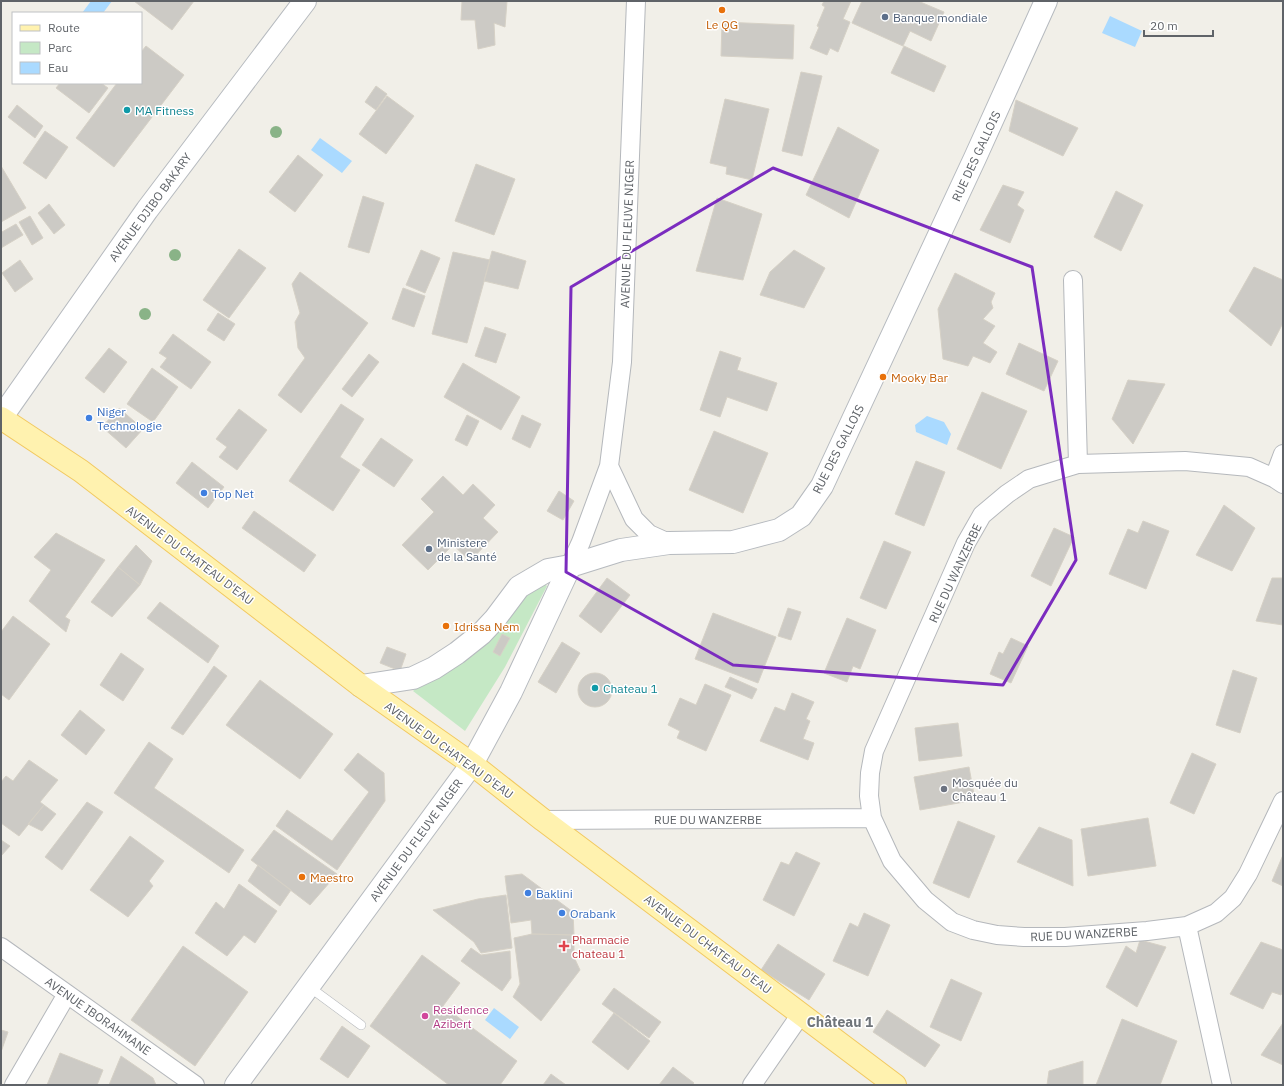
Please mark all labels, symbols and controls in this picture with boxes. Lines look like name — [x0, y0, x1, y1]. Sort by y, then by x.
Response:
marker: Le QG — [717, 5, 727, 15]
place label: Banque mondiale — [893, 10, 988, 25]
legend — [12, 12, 142, 84]
marker: Banque mondiale — [880, 12, 890, 22]
scale bar — [1144, 12, 1213, 38]
place label: Le QG — [706, 17, 738, 32]
text: 20 m — [1150, 18, 1178, 33]
text: Route — [48, 20, 80, 35]
text: Parc — [48, 40, 72, 55]
text: Eau — [48, 60, 68, 75]
place label: MA Fitness — [135, 103, 194, 118]
marker: MA Fitness — [122, 105, 132, 115]
street label: RUE DES GALLOIS — [948, 108, 1004, 204]
street label: AVENUE DJIBO BAKARY — [105, 150, 195, 264]
street label: AVENUE DU FLEUVE NIGER — [617, 159, 637, 308]
place label: Mooky Bar — [891, 370, 949, 385]
marker: Mooky Bar — [878, 372, 888, 382]
street label: RUE DES GALLOIS — [809, 402, 867, 496]
place label: Niger Technologie — [97, 404, 162, 433]
marker: Niger Technologie — [84, 413, 94, 423]
place label: Top Net — [212, 486, 254, 501]
marker: Top Net — [199, 488, 209, 498]
street label: AVENUE DU CHATEAU D'EAU — [123, 502, 257, 608]
street label: RUE DU WANZERBE — [925, 521, 985, 625]
place label: Ministere de la Santé — [437, 535, 497, 564]
marker: Ministere de la Santé — [424, 544, 434, 554]
place label: Idrissa Nem — [454, 619, 520, 634]
marker: Idrissa Nem — [441, 621, 451, 631]
place label: Chateau 1 — [603, 681, 658, 696]
marker: Chateau 1 — [590, 683, 600, 693]
street label: AVENUE DU CHATEAU D'EAU — [382, 698, 516, 802]
street label: AVENUE DU FLEUVE NIGER — [366, 775, 466, 904]
place label: Mosquée du Château 1 — [952, 775, 1018, 804]
marker: Mosquée du Château 1 — [939, 784, 949, 794]
street label: RUE DU WANZERBE — [654, 812, 762, 827]
place label: Maestro — [310, 870, 354, 885]
marker: Maestro — [297, 872, 307, 882]
place label: Baklini — [536, 886, 573, 901]
marker: Baklini — [523, 888, 533, 898]
street label: AVENUE DU CHATEAU D'EAU — [641, 891, 775, 997]
place label: Orabank — [570, 906, 616, 921]
marker: Orabank — [557, 908, 567, 918]
street label: RUE DU WANZERBE — [1030, 924, 1138, 944]
place label: Pharmacie chateau 1 — [572, 932, 630, 961]
marker: Pharmacie chateau 1 — [559, 941, 569, 951]
street label: AVENUE IBORAHMANE — [42, 974, 154, 1058]
place label: Residence Azibert — [433, 1002, 489, 1031]
marker: Residence Azibert — [420, 1011, 430, 1021]
district label: Château 1 — [807, 1013, 874, 1031]

